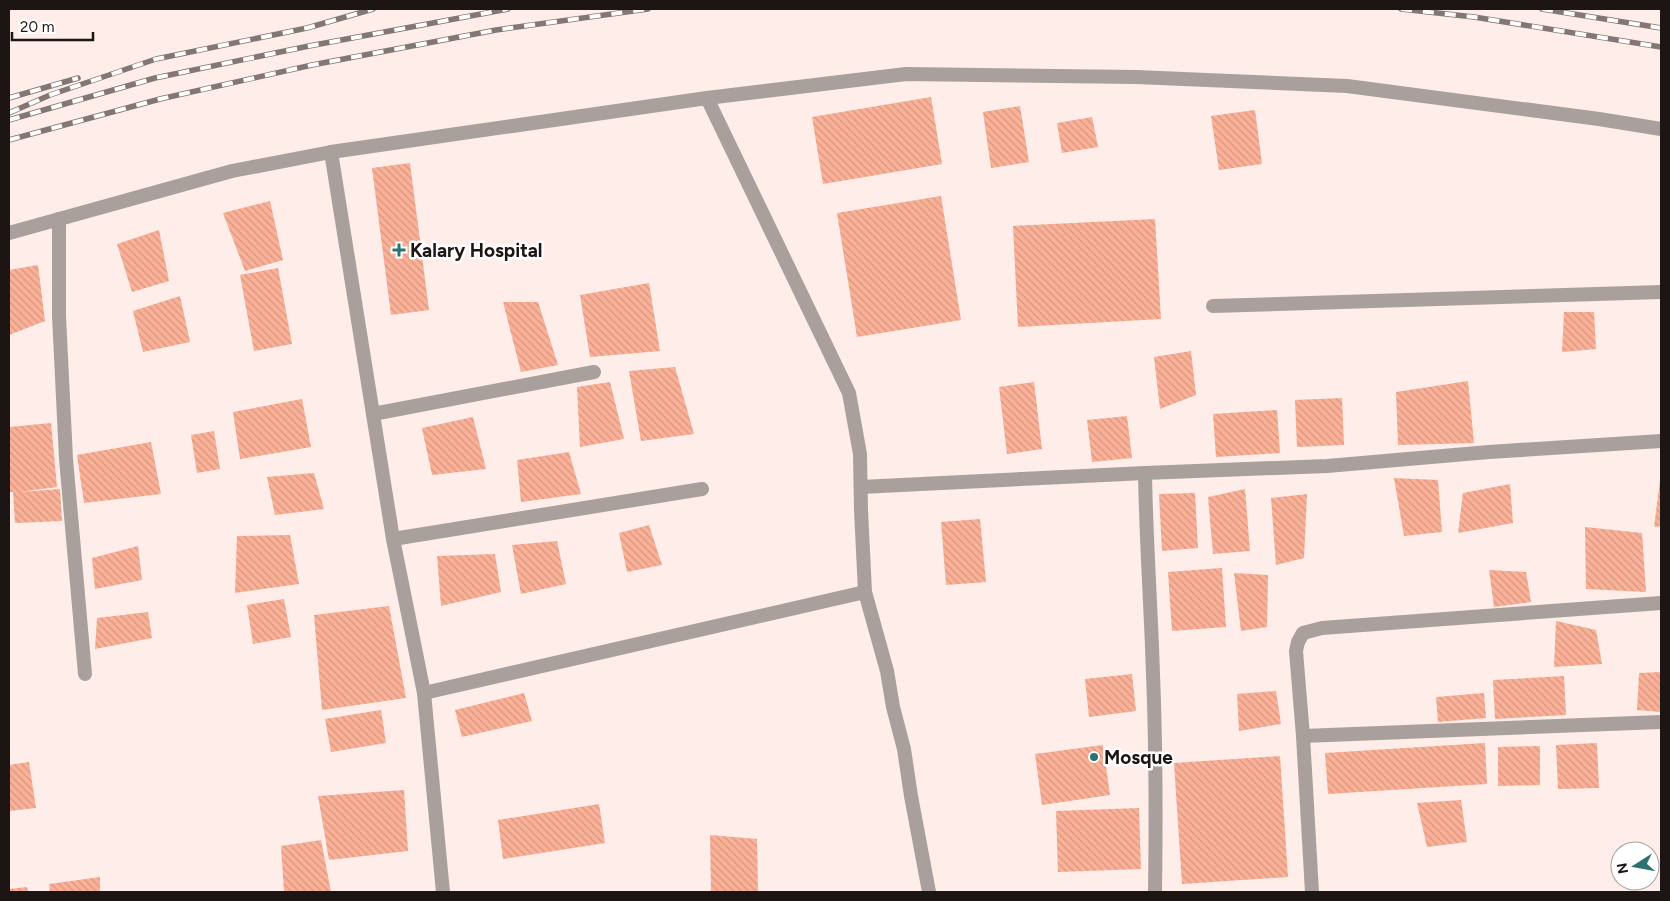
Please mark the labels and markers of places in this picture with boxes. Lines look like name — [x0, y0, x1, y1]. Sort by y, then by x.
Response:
place label: Kalary Hospital — [410, 239, 543, 262]
marker: Kalary Hospital — [392, 243, 406, 257]
place label: Mosque — [1104, 746, 1173, 769]
marker: Mosque — [1088, 751, 1100, 763]

